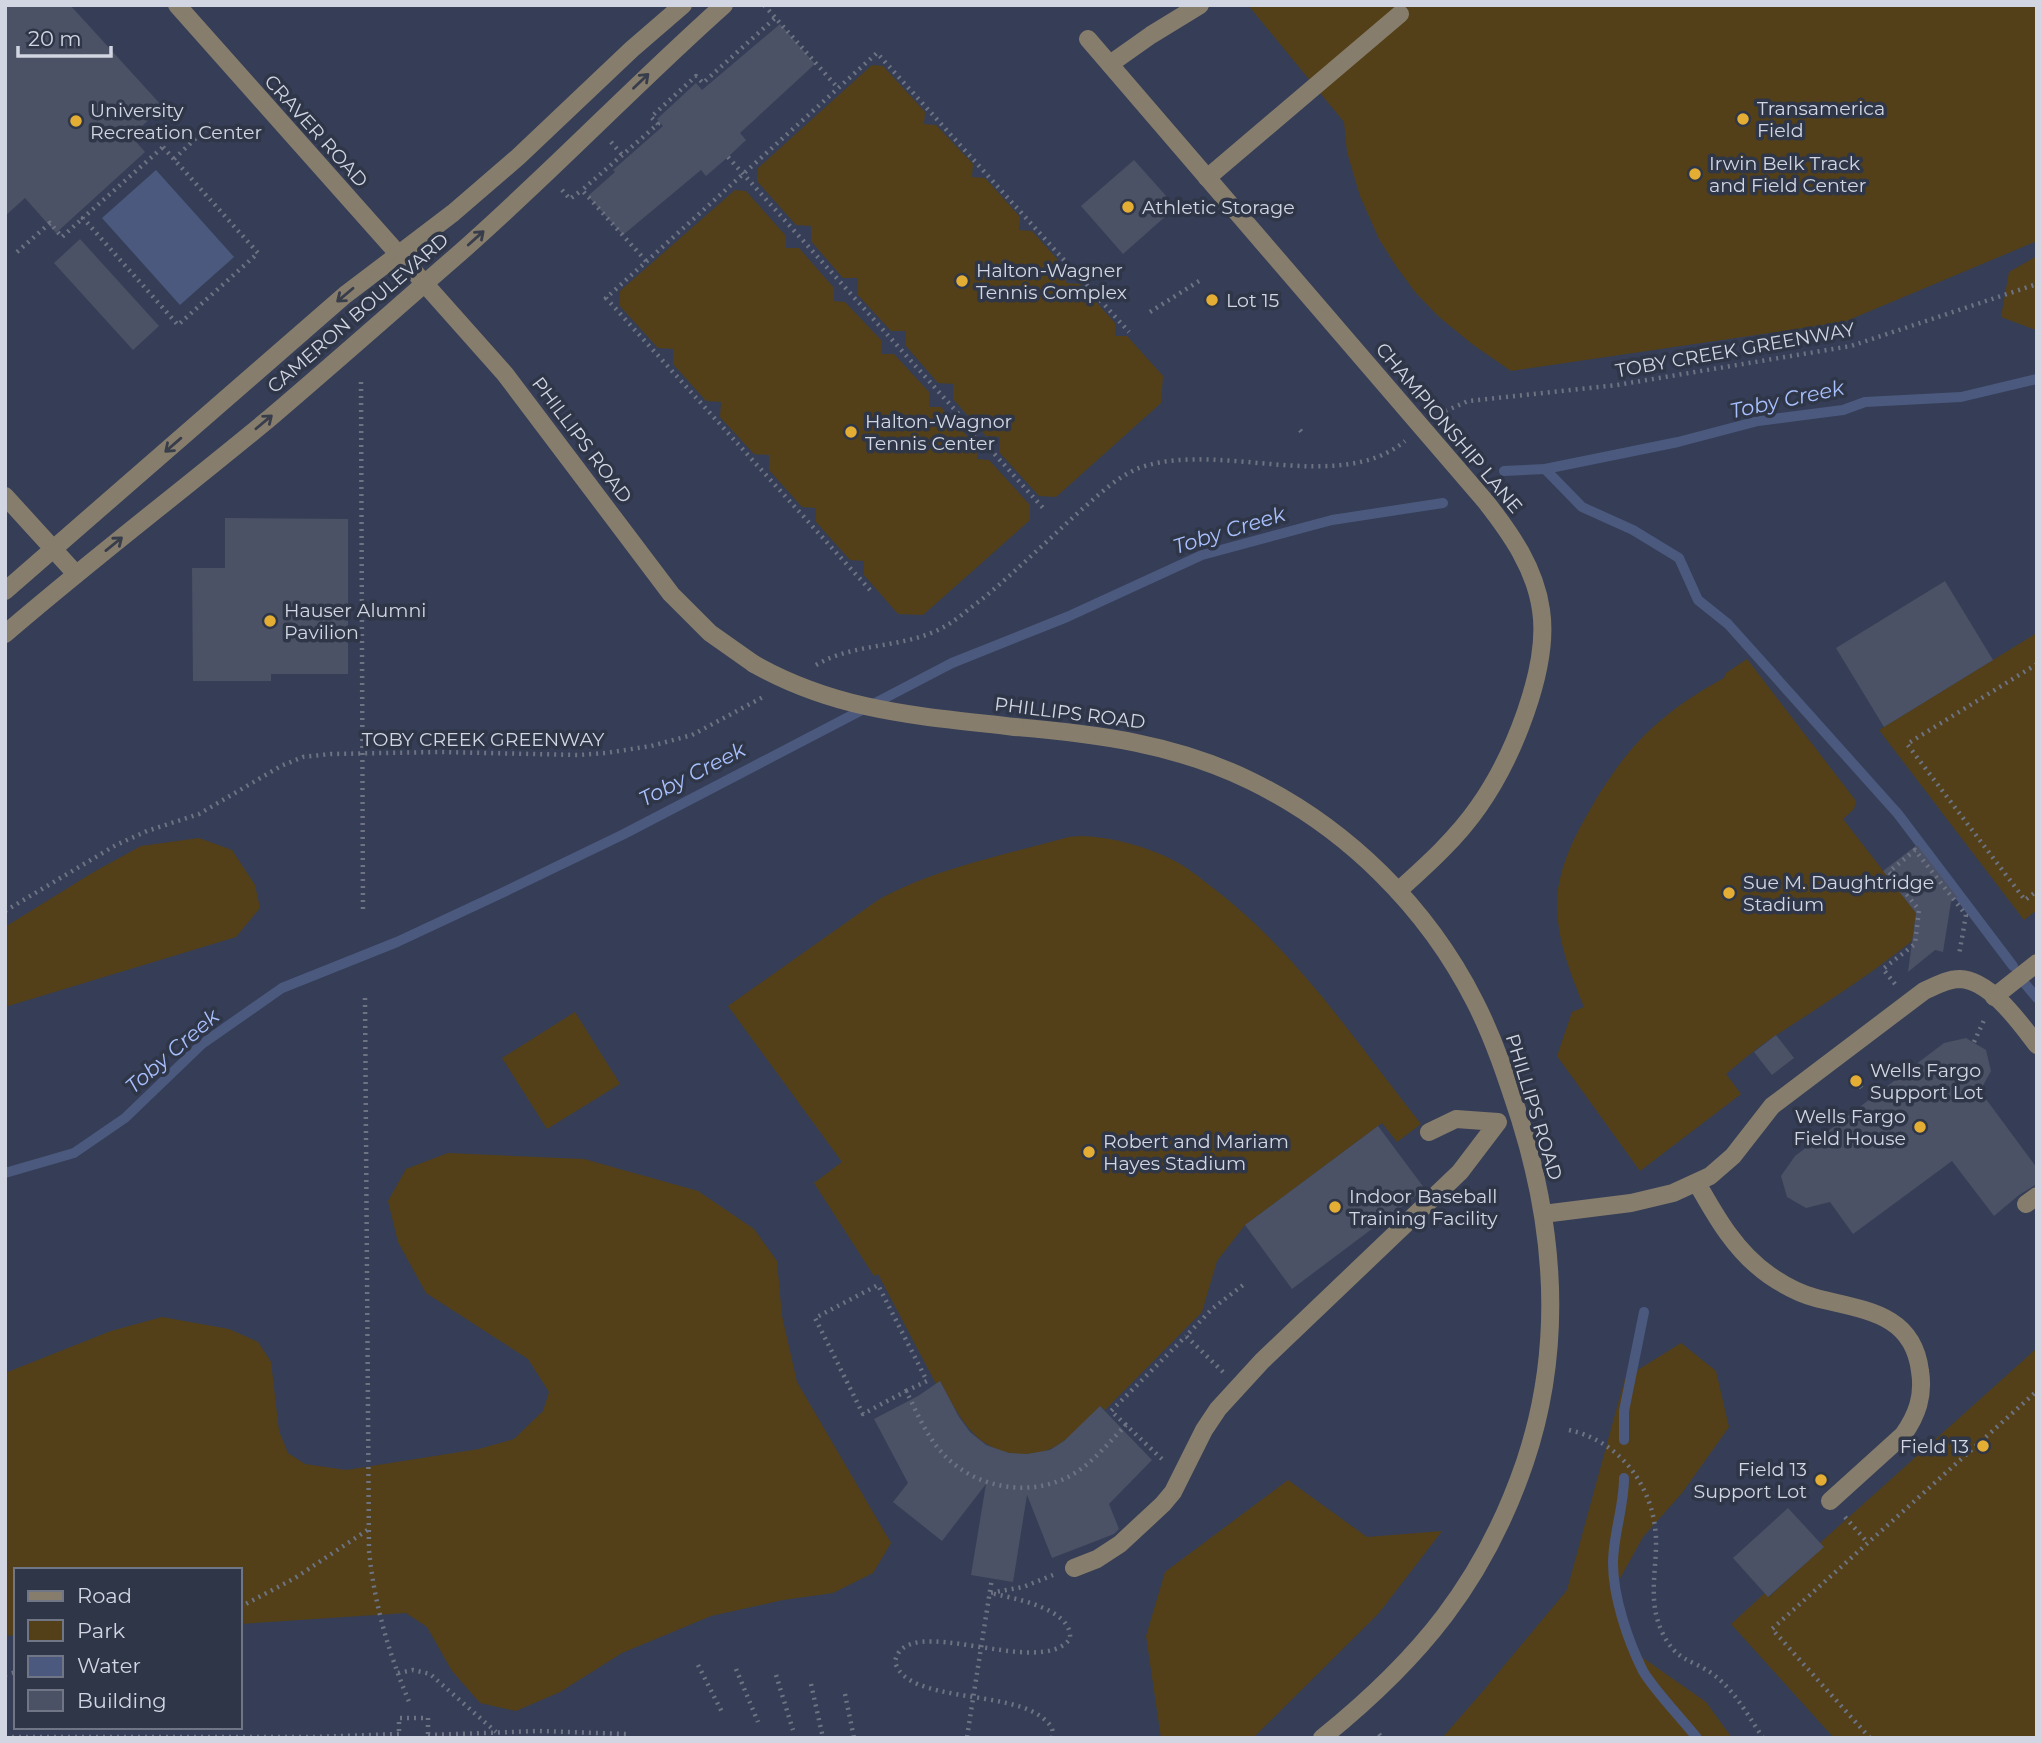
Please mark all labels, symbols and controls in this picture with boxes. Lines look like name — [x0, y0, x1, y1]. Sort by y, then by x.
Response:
scale bar — [18, 14, 110, 58]
text: 20 m — [28, 26, 82, 51]
street label: CRAVER ROAD — [259, 70, 373, 192]
one-way arrow — [633, 73, 650, 90]
place label: Transamerica Field — [1757, 97, 1885, 142]
place label: University Recreation Center — [90, 99, 262, 144]
marker: Transamerica Field — [1735, 111, 1751, 127]
marker: University Recreation Center — [68, 113, 84, 129]
place label: Irwin Belk Track and Field Center — [1709, 152, 1866, 197]
marker: Irwin Belk Track and Field Center — [1687, 166, 1703, 182]
place label: Athletic Storage — [1142, 196, 1295, 219]
marker: Athletic Storage — [1120, 199, 1136, 215]
street label: CAMERON BOULEVARD — [263, 228, 453, 398]
one-way arrow — [467, 229, 484, 246]
place label: Halton-Wagner Tennis Complex — [976, 259, 1127, 304]
marker: Halton-Wagner Tennis Complex — [954, 273, 970, 289]
one-way arrow — [337, 288, 355, 303]
place label: Lot 15 — [1226, 289, 1280, 312]
marker: Lot 15 — [1204, 292, 1220, 308]
street label: TOBY CREEK GREENWAY — [1614, 317, 1857, 382]
street label: CHAMPIONSHIP LANE — [1371, 338, 1527, 518]
street label: PHILLIPS ROAD — [527, 372, 637, 508]
water label: Toby Creek — [1728, 374, 1848, 423]
place label: Halton-Wagnor Tennis Center — [865, 410, 1012, 455]
one-way arrow — [254, 414, 272, 430]
marker: Halton-Wagnor Tennis Center — [843, 424, 859, 440]
one-way arrow — [165, 436, 183, 452]
water label: Toby Creek — [1170, 501, 1290, 559]
one-way arrow — [104, 536, 123, 551]
place label: Hauser Alumni Pavilion — [284, 599, 426, 644]
marker: Hauser Alumni Pavilion — [262, 613, 278, 629]
street label: PHILLIPS ROAD — [993, 692, 1147, 734]
street label: TOBY CREEK GREENWAY — [362, 728, 605, 751]
water label: Toby Creek — [635, 736, 751, 811]
place label: Sue M. Daughtridge Stadium — [1743, 871, 1934, 916]
marker: Sue M. Daughtridge Stadium — [1721, 885, 1737, 901]
water label: Toby Creek — [120, 1003, 225, 1098]
street label: PHILLIPS ROAD — [1501, 1031, 1567, 1183]
place label: Wells Fargo Support Lot — [1870, 1059, 1984, 1104]
marker: Wells Fargo Support Lot — [1848, 1073, 1864, 1089]
place label: Wells Fargo Field House — [1794, 1105, 1906, 1150]
marker: Wells Fargo Field House — [1912, 1119, 1928, 1135]
place label: Robert and Mariam Hayes Stadium — [1103, 1130, 1289, 1175]
marker: Robert and Mariam Hayes Stadium — [1081, 1144, 1097, 1160]
place label: Indoor Baseball Training Facility — [1349, 1185, 1498, 1230]
marker: Indoor Baseball Training Facility — [1327, 1199, 1343, 1215]
place label: Field 13 — [1900, 1435, 1969, 1458]
marker: Field 13 — [1975, 1438, 1991, 1454]
place label: Field 13 Support Lot — [1694, 1458, 1807, 1503]
marker: Field 13 Support Lot — [1813, 1472, 1829, 1488]
legend — [14, 1568, 242, 1729]
text: Road — [77, 1583, 132, 1608]
text: Park — [77, 1618, 125, 1643]
text: Water — [77, 1653, 141, 1678]
text: Building — [77, 1688, 167, 1713]

